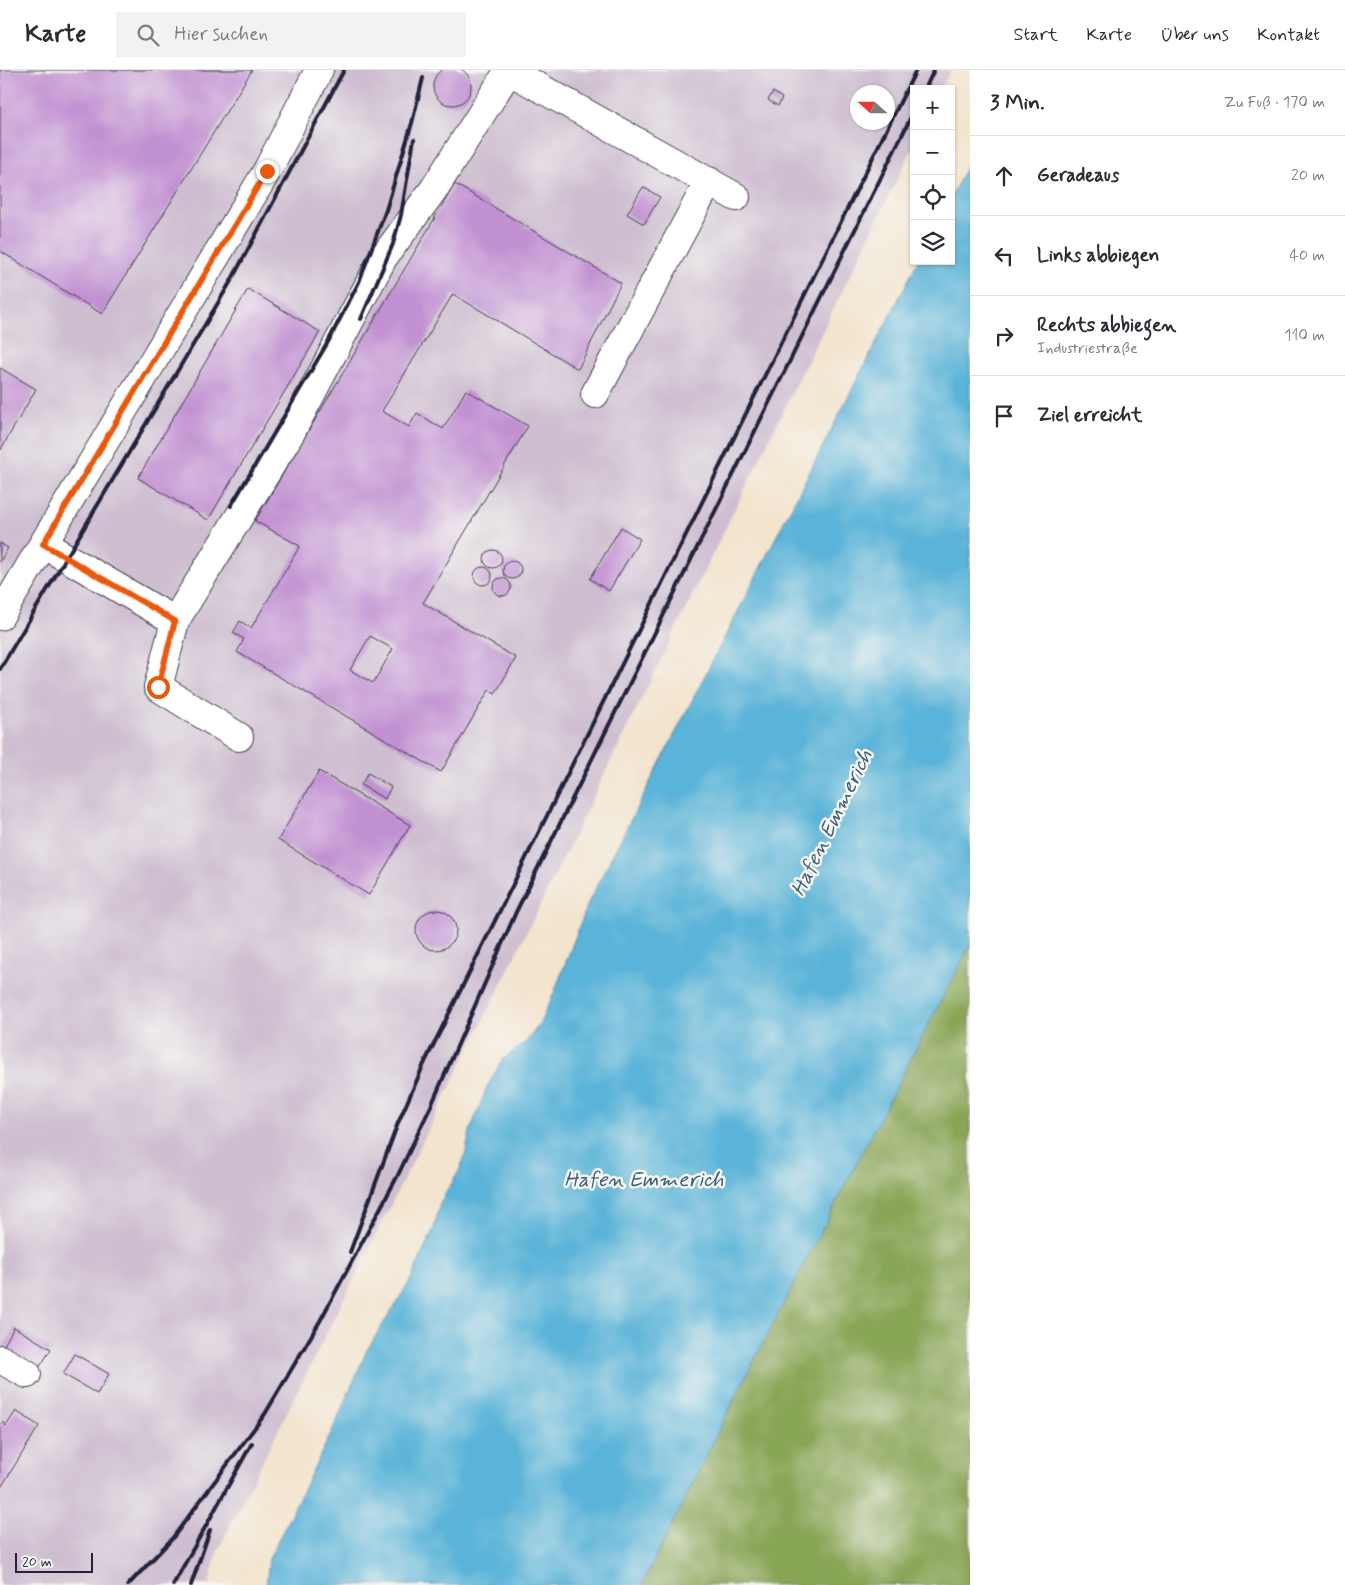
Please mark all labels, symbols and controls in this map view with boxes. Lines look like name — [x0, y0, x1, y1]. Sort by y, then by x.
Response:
search box — [116, 12, 466, 57]
text: Karte — [25, 19, 86, 50]
icon: search — [134, 21, 162, 49]
text: Hier suchen — [174, 22, 268, 47]
text: Start — [1014, 23, 1058, 47]
text: Karte — [1086, 23, 1132, 47]
text: Über uns — [1160, 23, 1229, 47]
text: Kontakt — [1257, 23, 1320, 47]
north arrow — [850, 85, 895, 130]
map controls — [910, 85, 955, 265]
button: + — [910, 85, 955, 130]
text: 3 Min. — [990, 89, 1045, 117]
text: Zu Fuß · 170 m — [1224, 92, 1325, 113]
button: − — [910, 130, 955, 175]
route end — [256, 160, 279, 183]
icon: ahead — [990, 162, 1018, 190]
text: Geradeaus — [1037, 163, 1119, 188]
text: 20 m — [1291, 165, 1325, 186]
button: locate — [910, 175, 955, 220]
button: layers — [910, 220, 955, 265]
icon: left — [990, 242, 1018, 270]
text: Links abbiegen — [1037, 243, 1159, 268]
text: 40 m — [1289, 245, 1325, 266]
text: Rechts abbiegen — [1037, 313, 1176, 338]
icon: right — [990, 322, 1018, 350]
text: 110 m — [1284, 325, 1325, 346]
text: Industriestraße — [1037, 338, 1138, 359]
icon: arrive — [990, 402, 1018, 430]
text: Ziel erreicht — [1037, 403, 1142, 428]
route start — [147, 676, 170, 699]
water label: Hafen Emmerich — [784, 745, 880, 901]
water label: Hafen Emmerich — [564, 1166, 724, 1194]
scale bar — [15, 1550, 92, 1573]
text: 20 m — [22, 1553, 52, 1571]

